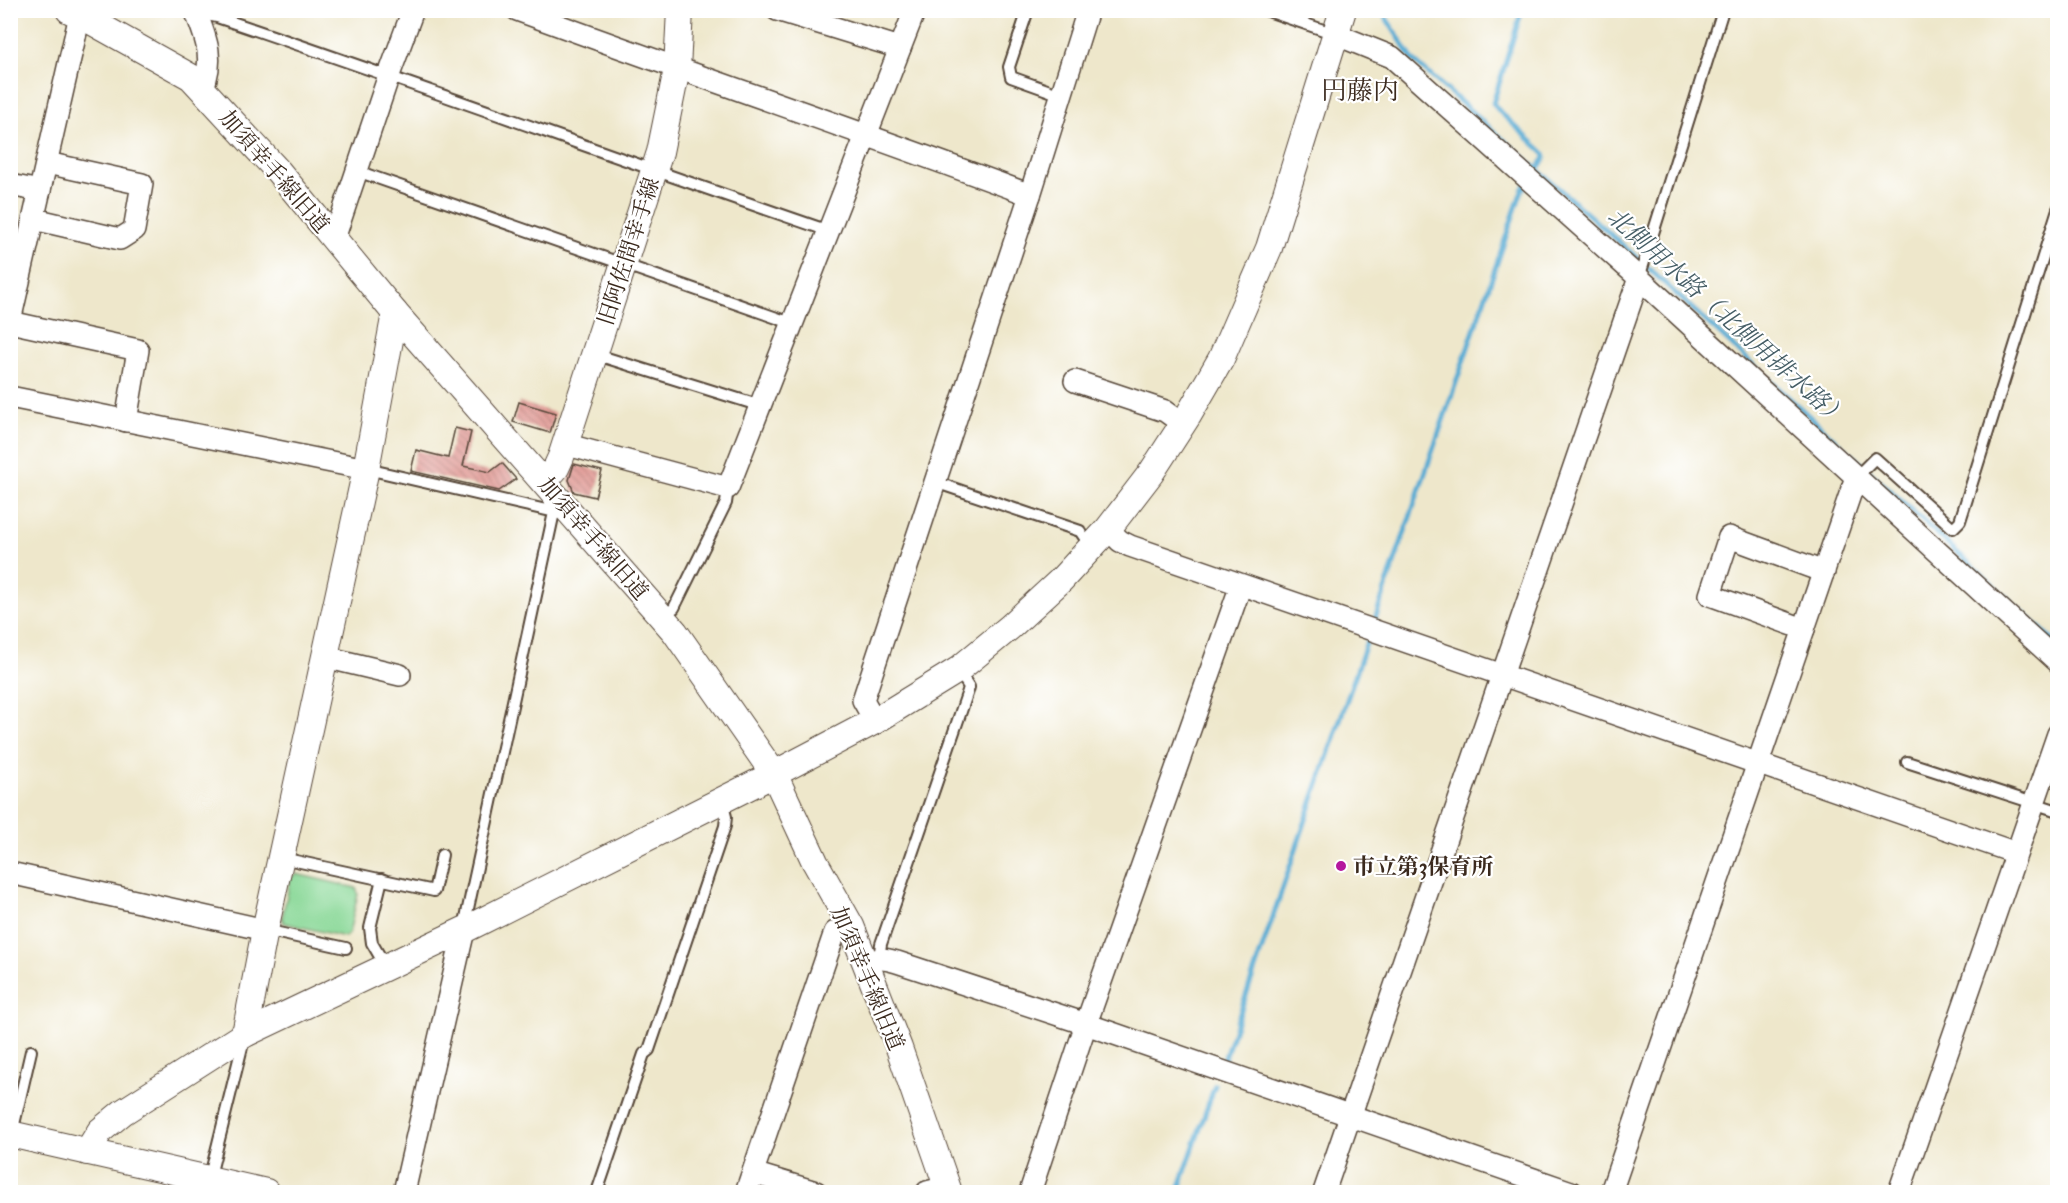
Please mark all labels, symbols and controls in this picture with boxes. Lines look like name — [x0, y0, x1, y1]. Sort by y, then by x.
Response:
district label: 円藤内 — [1321, 75, 1399, 107]
street label: 加須幸手線旧道 — [213, 104, 335, 239]
street label: 旧阿佐間幸手線 — [592, 174, 666, 329]
water label: 北側用水路（北側用排水路） — [1600, 201, 1853, 433]
street label: 加須幸手線旧道 — [532, 471, 654, 606]
place label: 市立第3保育所 — [1353, 853, 1493, 881]
marker: 市立第3保育所 — [1334, 859, 1348, 873]
street label: 加須幸手線旧道 — [824, 902, 910, 1055]

